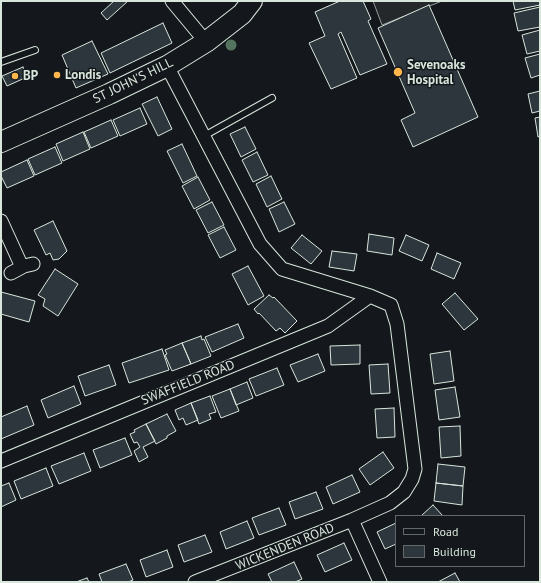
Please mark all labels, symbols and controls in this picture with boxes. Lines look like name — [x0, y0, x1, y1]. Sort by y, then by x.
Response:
street label: ST JOHN'S HILL — [91, 55, 175, 107]
place label: Sevenoaks Hospital — [407, 57, 465, 88]
marker: Sevenoaks Hospital — [392, 66, 404, 78]
place label: Londis — [65, 67, 101, 83]
place label: BP — [23, 68, 38, 84]
marker: Londis — [52, 70, 62, 80]
marker: BP — [10, 71, 20, 81]
street label: SWAFFIELD ROAD — [139, 357, 237, 409]
legend — [395, 515, 525, 567]
street label: WICKENDEN ROAD — [233, 520, 337, 574]
text: Road — [433, 524, 458, 539]
text: Building — [433, 544, 476, 559]

